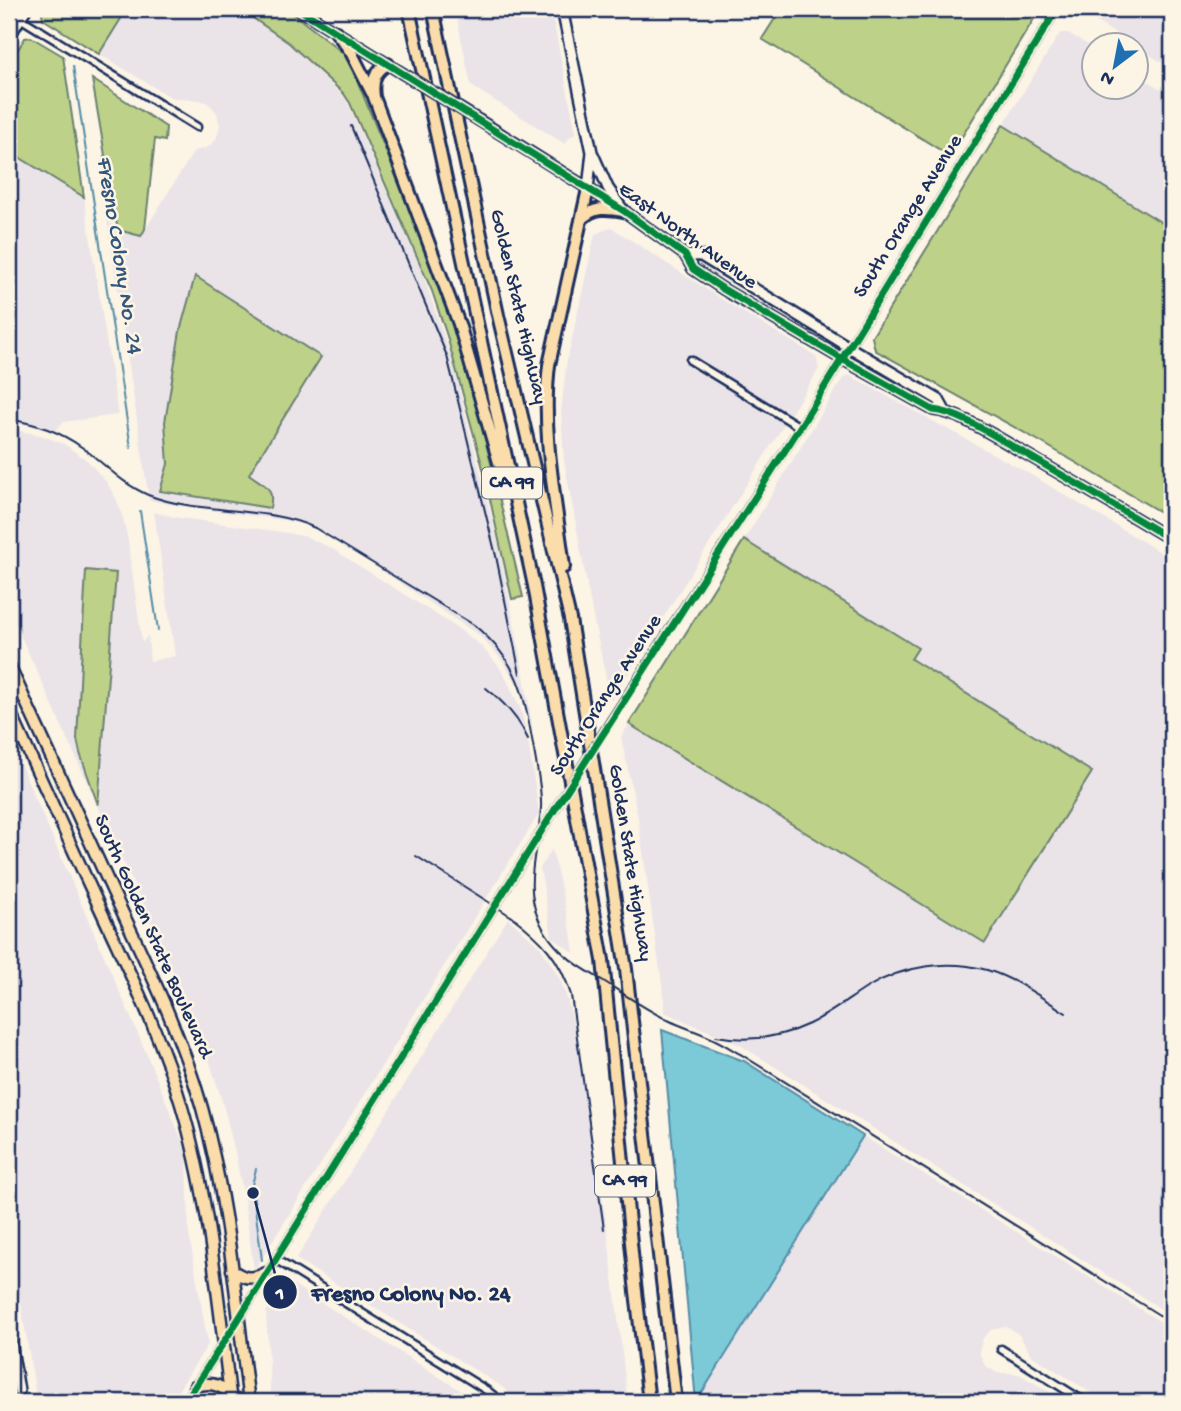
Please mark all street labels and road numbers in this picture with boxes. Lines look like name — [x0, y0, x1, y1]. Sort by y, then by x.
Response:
street label: South Orange Avenue — [849, 130, 970, 303]
street label: East North Avenue — [612, 178, 762, 297]
street label: Golden State Highway — [482, 207, 552, 407]
road number: CA 99 — [482, 468, 542, 498]
street label: South Orange Avenue — [545, 609, 669, 782]
street label: Golden State Highway — [601, 763, 657, 963]
street label: South Golden State Boulevard — [87, 811, 218, 1064]
road number: CA 99 — [595, 1166, 655, 1196]

